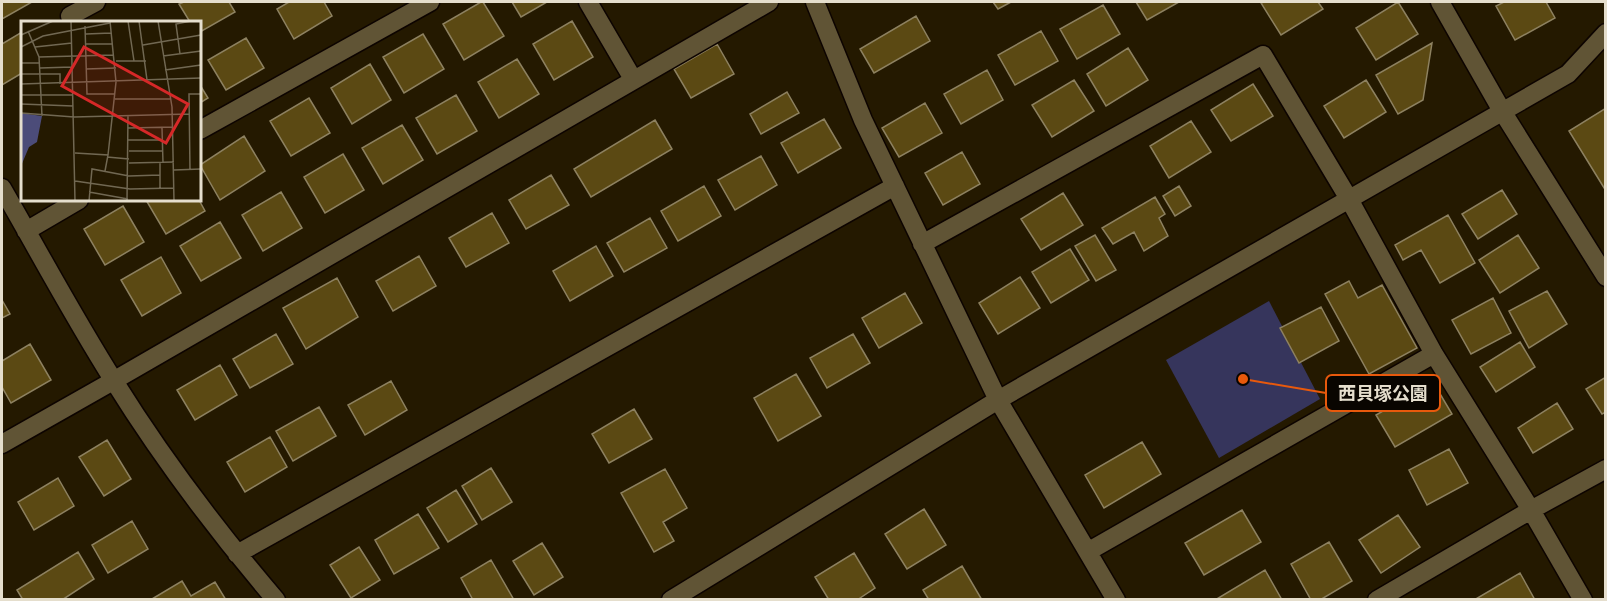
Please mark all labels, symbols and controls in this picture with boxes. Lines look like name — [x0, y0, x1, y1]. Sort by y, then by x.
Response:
inset map — [21, 21, 201, 201]
callout: 西貝塚公園 — [1326, 375, 1440, 411]
text: 西貝塚公園 — [1338, 381, 1428, 405]

